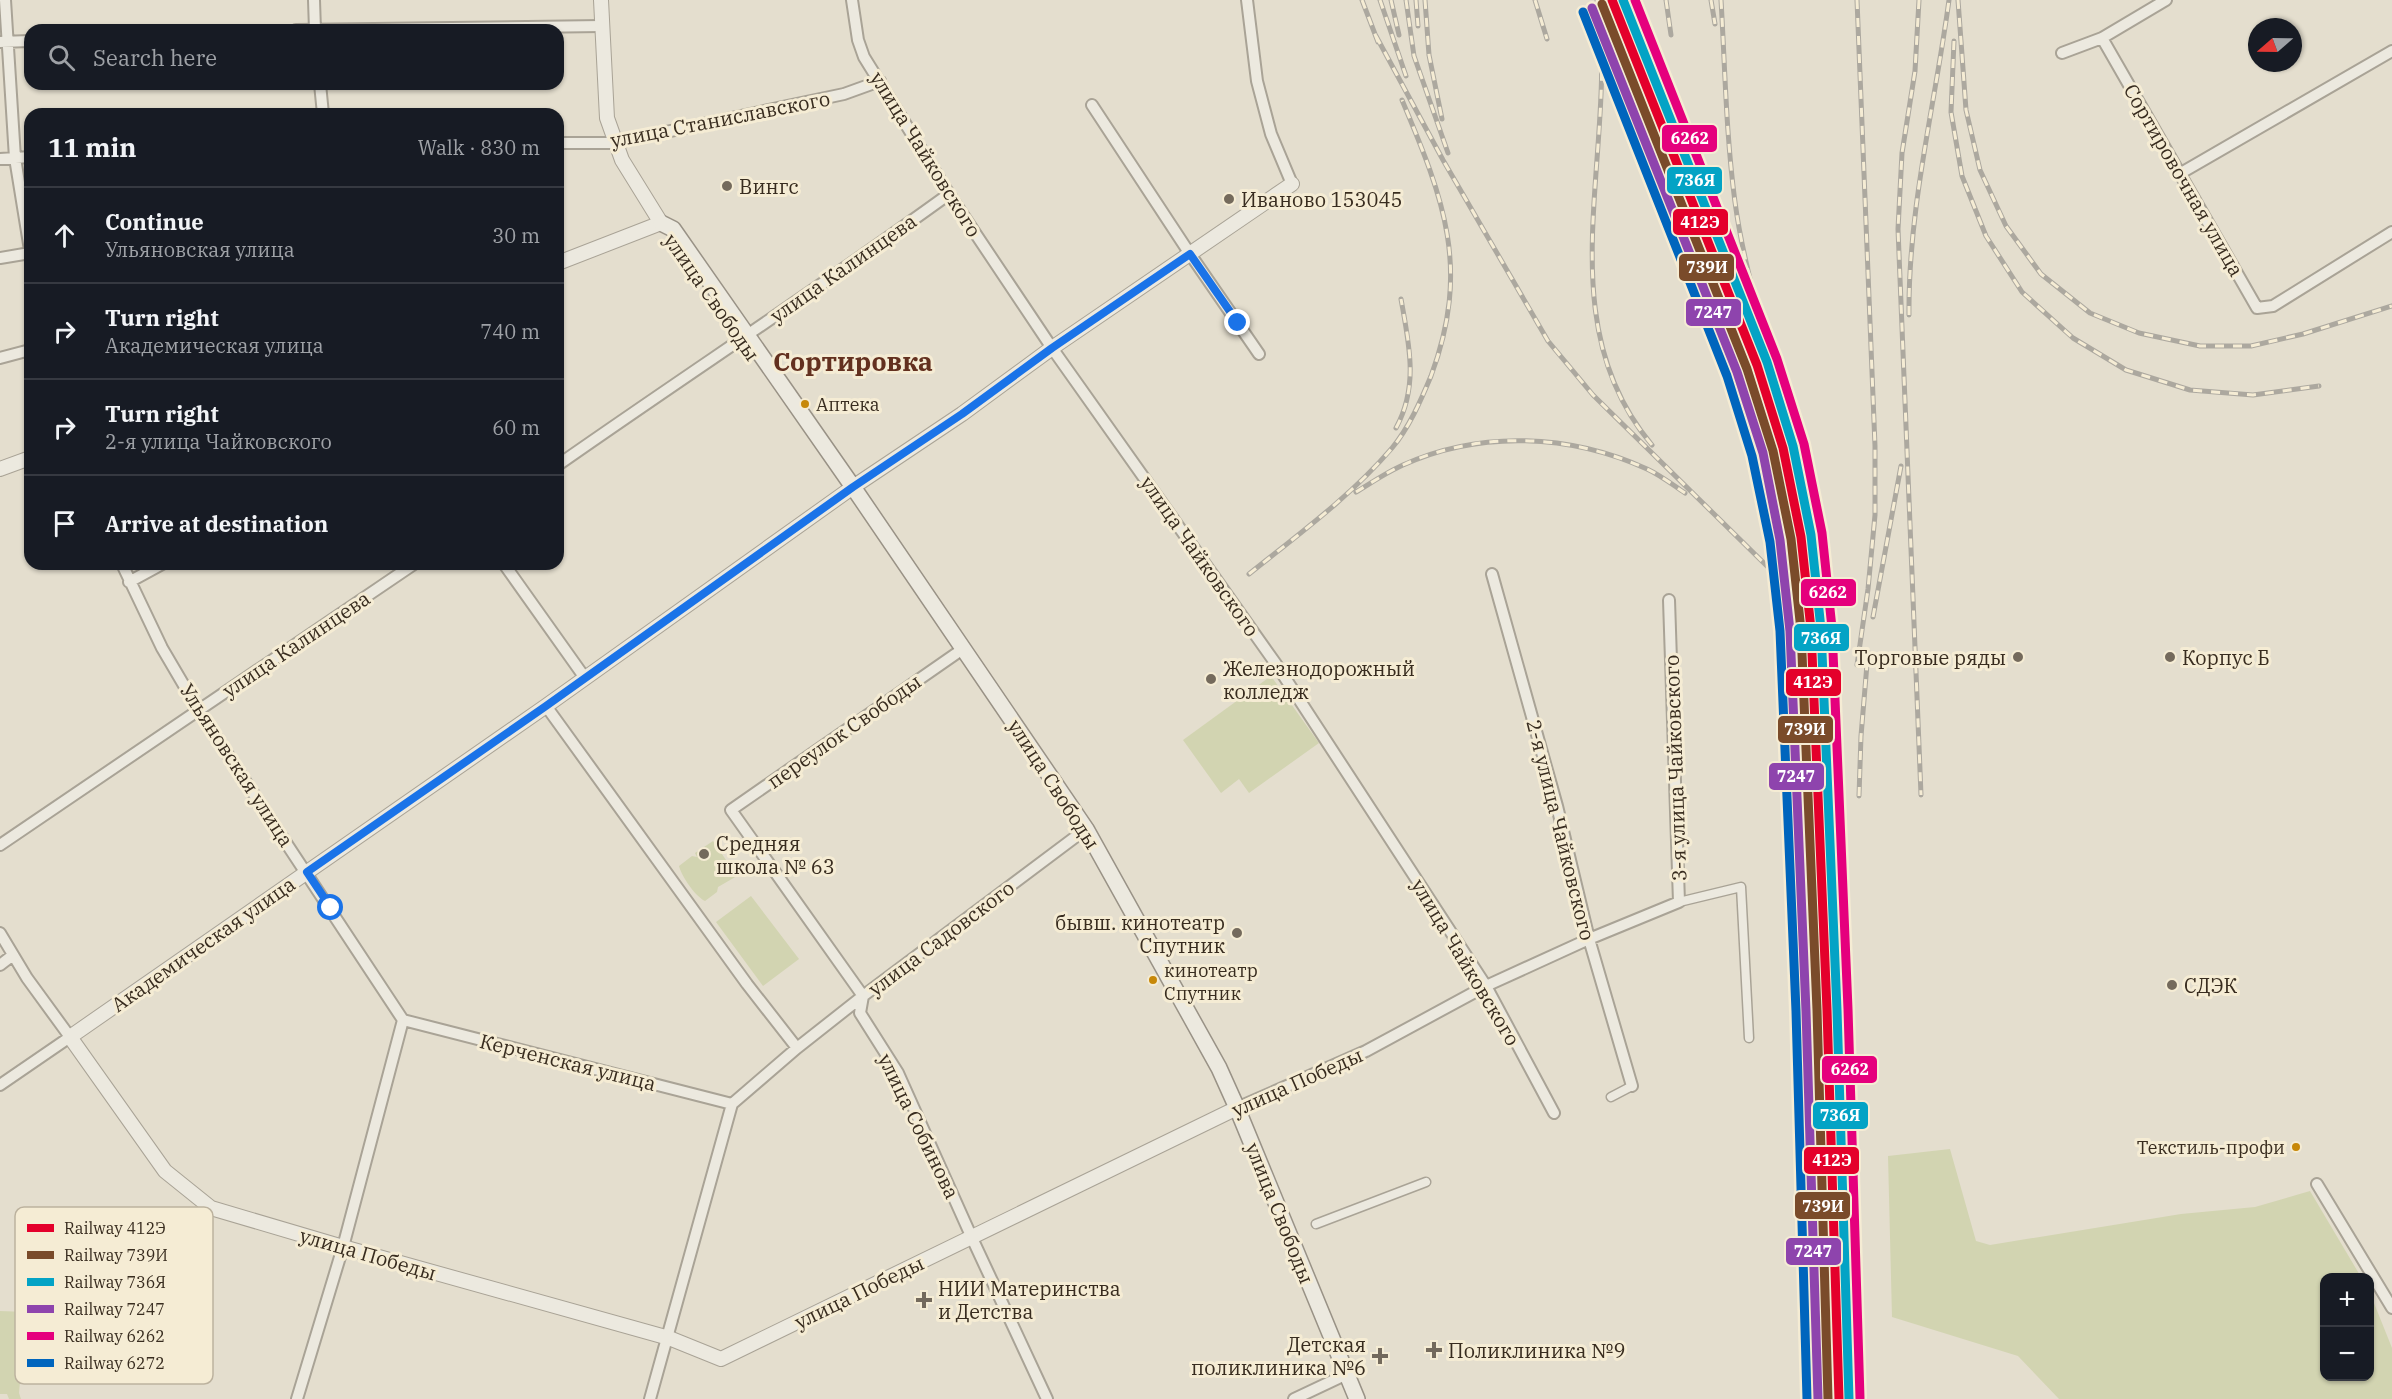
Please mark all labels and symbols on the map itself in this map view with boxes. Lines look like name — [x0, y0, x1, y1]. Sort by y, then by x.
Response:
north arrow — [2248, 18, 2302, 72]
street label: улица Чайковского — [864, 66, 988, 242]
street label: Сортировочная улица — [2118, 79, 2250, 281]
street label: улица Станиславского — [608, 84, 832, 154]
line badge: 6262 — [1661, 124, 1718, 153]
text: 6262 — [1671, 128, 1709, 148]
line badge: 736Я — [1666, 166, 1723, 195]
text: 736Я — [1675, 170, 1716, 190]
place label: Вингс — [739, 173, 799, 200]
marker: Вингс — [720, 179, 734, 193]
place label: Иваново 153045 — [1241, 186, 1403, 213]
marker: Иваново 153045 — [1222, 192, 1236, 206]
street label: улица Калинцева — [764, 207, 922, 329]
line badge: 412Э — [1672, 208, 1729, 236]
text: 412Э — [1680, 212, 1720, 232]
street label: улица Свободы — [658, 228, 766, 366]
line badge: 739И — [1678, 253, 1735, 282]
text: 739И — [1686, 257, 1728, 277]
line badge: 7247 — [1685, 298, 1742, 327]
text: 7247 — [1694, 302, 1732, 322]
route end — [1224, 309, 1250, 335]
district label: Сортировка — [773, 344, 933, 378]
place label: Аптека — [816, 393, 880, 416]
marker: Аптека — [799, 398, 811, 410]
street label: улица Чайковского — [1134, 470, 1266, 642]
line badge: 6262 — [1800, 578, 1857, 607]
text: 6262 — [1809, 582, 1847, 602]
street label: улица Калинцева — [217, 584, 375, 704]
line badge: 736Я — [1793, 623, 1850, 652]
text: 736Я — [1801, 628, 1842, 648]
place label: Торговые ряды — [1855, 644, 2006, 671]
place label: Корпус Б — [2182, 644, 2270, 671]
marker: Торговые ряды — [2011, 650, 2025, 664]
marker: Корпус Б — [2163, 650, 2177, 664]
street label: 3-я улица Чайковского — [1658, 654, 1692, 882]
place label: Железнодорожный колледж — [1223, 655, 1415, 705]
street label: переулок Свободы — [762, 668, 926, 794]
line badge: 412Э — [1785, 668, 1842, 697]
marker: Железнодорожный колледж — [1204, 672, 1218, 686]
text: 412Э — [1793, 672, 1833, 692]
street label: Ульяновская улица — [174, 678, 300, 852]
street label: улица Свободы — [1002, 714, 1106, 854]
line badge: 739И — [1777, 715, 1834, 744]
street label: 2-я улица Чайковского — [1520, 717, 1602, 943]
text: 739И — [1784, 719, 1826, 739]
line badge: 7247 — [1768, 762, 1825, 791]
text: 7247 — [1777, 766, 1815, 786]
place label: Средняя школа № 63 — [716, 830, 835, 880]
marker: Средняя школа № 63 — [697, 847, 711, 861]
street label: Академическая улица — [106, 870, 300, 1018]
street label: улица Чайковского — [1405, 873, 1527, 1051]
street label: улица Садовского — [862, 874, 1020, 1002]
route start — [317, 894, 343, 920]
place label: бывш. кинотеатр Спутник — [1055, 909, 1225, 959]
marker: бывш. кинотеатр Спутник — [1230, 926, 1244, 940]
place label: кинотеатр Спутник — [1164, 959, 1258, 1005]
place label: СДЭК — [2184, 972, 2238, 999]
marker: кинотеатр Спутник — [1147, 974, 1159, 986]
marker: СДЭК — [2165, 978, 2179, 992]
street label: Керченская улица — [477, 1027, 659, 1097]
street label: улица Победы — [1227, 1041, 1367, 1123]
street label: улица Собинова — [872, 1049, 966, 1203]
line badge: 6262 — [1821, 1055, 1878, 1084]
text: 6262 — [1831, 1059, 1869, 1079]
line badge: 736Я — [1812, 1101, 1869, 1130]
text: 736Я — [1820, 1105, 1861, 1125]
place label: Текстиль-профи — [2137, 1136, 2285, 1159]
street label: улица Свободы — [1239, 1138, 1321, 1288]
marker: Текстиль-профи — [2290, 1141, 2302, 1153]
line badge: 412Э — [1803, 1146, 1860, 1175]
text: 412Э — [1812, 1150, 1852, 1170]
line badge: 739И — [1794, 1191, 1851, 1220]
text: 739И — [1802, 1196, 1844, 1216]
legend — [15, 1207, 213, 1384]
text: Railway 412Э — [64, 1218, 166, 1238]
street label: улица Победы — [297, 1222, 439, 1286]
line badge: 7247 — [1785, 1237, 1842, 1266]
text: 7247 — [1794, 1241, 1832, 1261]
text: Railway 739И — [64, 1245, 168, 1265]
street label: улица Победы — [790, 1249, 928, 1335]
text: Railway 736Я — [64, 1272, 166, 1292]
place label: НИИ Материнства и Детства — [938, 1275, 1121, 1325]
marker: НИИ Материнства и Детства — [915, 1291, 933, 1309]
text: Railway 7247 — [64, 1299, 165, 1319]
text: Railway 6262 — [64, 1326, 165, 1346]
place label: Детская поликлиника №6 — [1191, 1331, 1366, 1381]
place label: Поликлиника №9 — [1448, 1337, 1625, 1364]
marker: Поликлиника №9 — [1425, 1341, 1443, 1359]
marker: Детская поликлиника №6 — [1371, 1347, 1389, 1365]
text: Railway 6272 — [64, 1353, 165, 1373]

